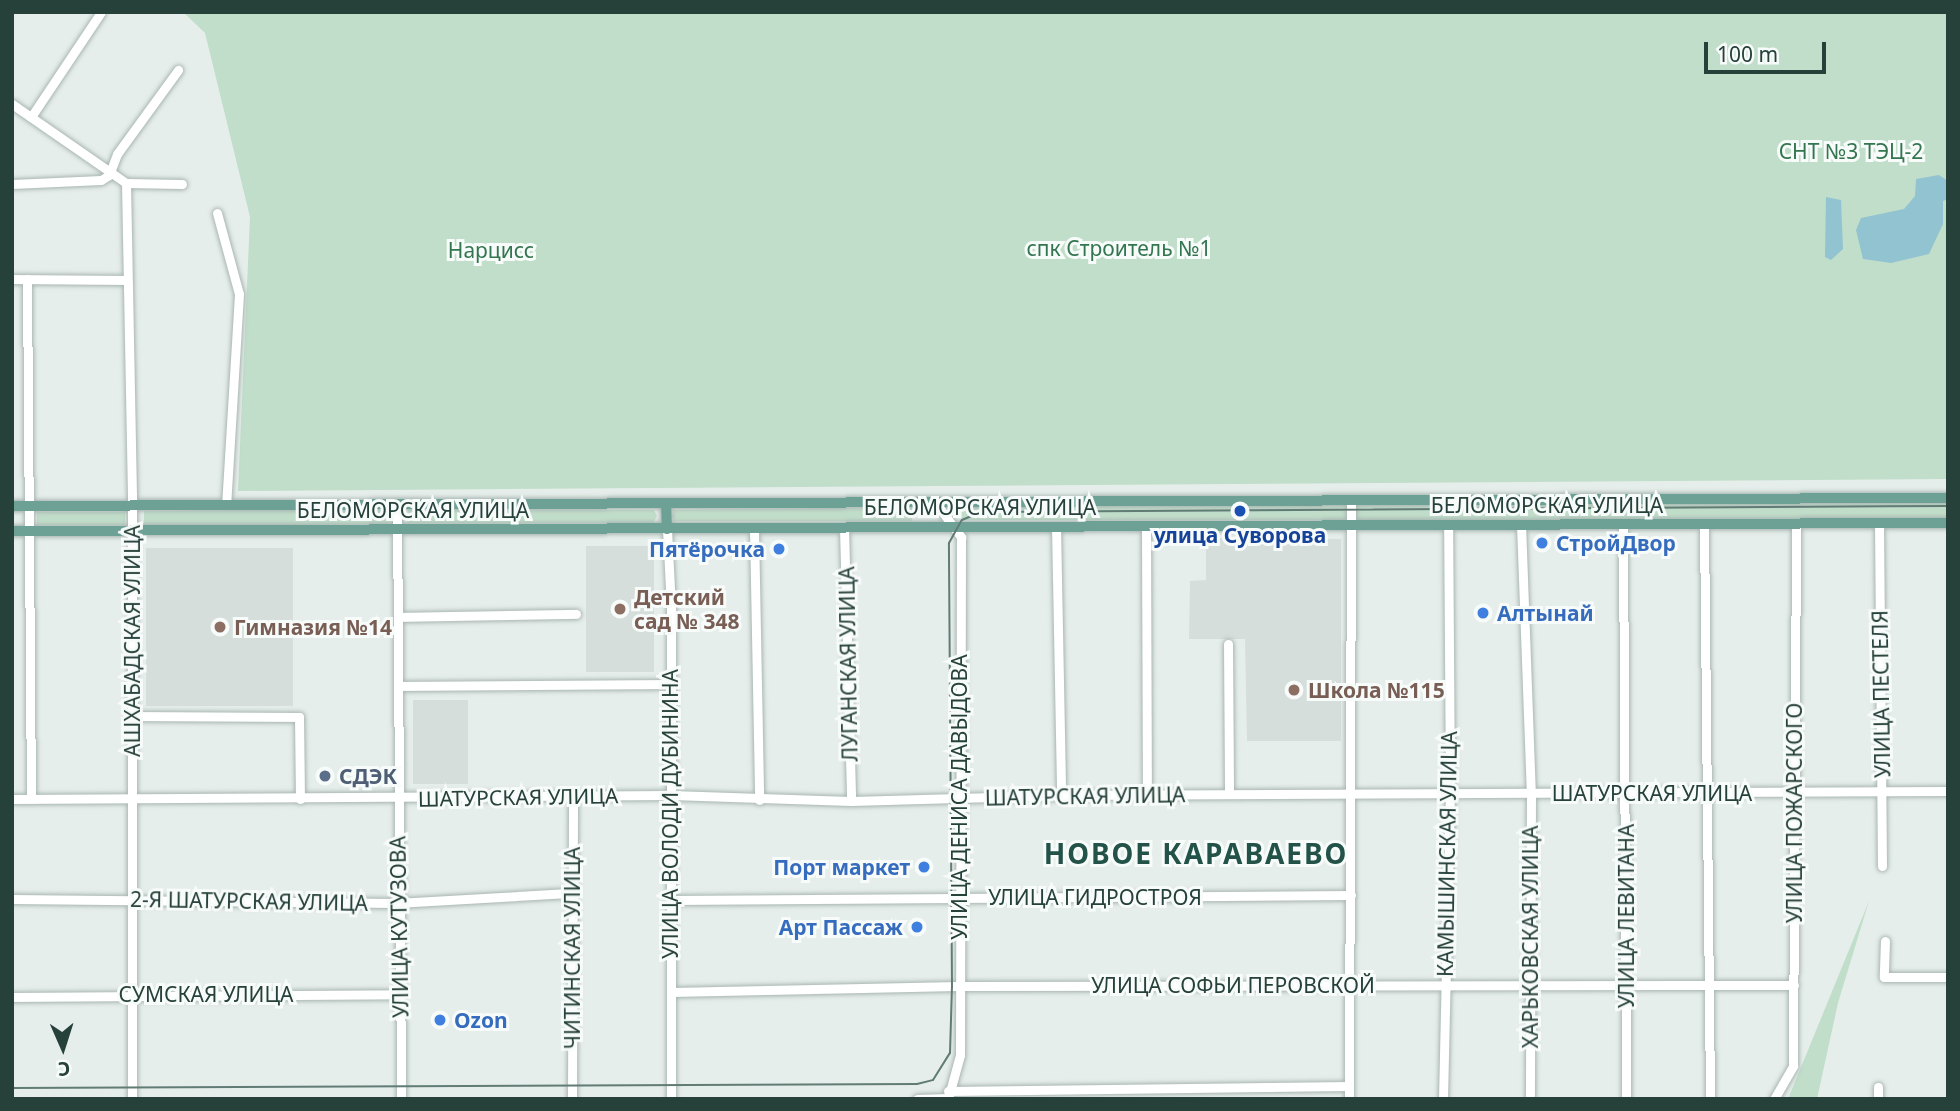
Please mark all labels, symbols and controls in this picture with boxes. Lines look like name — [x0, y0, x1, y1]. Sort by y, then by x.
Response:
scale bar — [1708, 28, 1830, 72]
text: 100 m — [1717, 40, 1778, 68]
park label: СНТ №3 ТЭЦ-2 — [1779, 138, 1923, 164]
park label: спк Строитель №1 — [1027, 235, 1211, 261]
park label: Нарцисс — [448, 237, 534, 263]
street label: БЕЛОМОРСКАЯ УЛИЦА — [1431, 492, 1663, 518]
street label: БЕЛОМОРСКАЯ УЛИЦА — [864, 494, 1096, 520]
street label: БЕЛОМОРСКАЯ УЛИЦА — [297, 497, 529, 523]
marker: улица Суворова — [1232, 503, 1248, 519]
place label: улица Суворова — [1154, 522, 1326, 548]
street label: АШХАБАДСКАЯ УЛИЦА — [119, 525, 145, 757]
place label: СтройДвор — [1556, 530, 1676, 556]
marker: СтройДвор — [1534, 535, 1550, 551]
place label: Пятёрочка — [649, 536, 765, 562]
marker: Пятёрочка — [771, 541, 787, 557]
street label: ЛУГАНСКАЯ УЛИЦА — [834, 566, 862, 762]
place label: Детский сад № 348 — [634, 584, 739, 634]
place label: Алтынай — [1497, 600, 1594, 626]
marker: Детский сад № 348 — [612, 601, 628, 617]
marker: Алтынай — [1475, 605, 1491, 621]
street label: УЛИЦА ПЕСТЕЛЯ — [1867, 610, 1895, 778]
place label: Гимназия №14 — [234, 614, 392, 640]
marker: Гимназия №14 — [212, 619, 228, 635]
street label: УЛИЦА ДЕНИСА ДАВЫДОВА — [946, 654, 972, 940]
street label: УЛИЦА ВОЛОДИ ДУБИНИНА — [657, 669, 683, 959]
place label: Школа №115 — [1308, 677, 1445, 703]
marker: Школа №115 — [1286, 682, 1302, 698]
street label: УЛИЦА ПОЖАРСКОГО — [1781, 703, 1807, 923]
street label: КАМЫШИНСКАЯ УЛИЦА — [1432, 731, 1462, 977]
place label: СДЭК — [339, 763, 397, 789]
marker: СДЭК — [317, 768, 333, 784]
street label: ШАТУРСКАЯ УЛИЦА — [1552, 780, 1752, 806]
street label: ШАТУРСКАЯ УЛИЦА — [985, 782, 1185, 810]
street label: ШАТУРСКАЯ УЛИЦА — [418, 783, 618, 811]
street label: УЛИЦА ЛЕВИТАНА — [1613, 824, 1639, 1008]
street label: ХАРЬКОВСКАЯ УЛИЦА — [1517, 826, 1543, 1048]
street label: УЛИЦА КУТУЗОВА — [385, 836, 413, 1018]
district label: НОВОЕ КАРАВАЕВО — [1046, 836, 1346, 870]
street label: ЧИТИНСКАЯ УЛИЦА — [559, 847, 585, 1049]
place label: Порт маркет — [773, 854, 910, 880]
marker: Порт маркет — [916, 859, 932, 875]
street label: УЛИЦА ГИДРОСТРОЯ — [988, 884, 1202, 910]
street label: 2-Я ШАТУРСКАЯ УЛИЦА — [130, 886, 368, 916]
place label: Арт Пассаж — [779, 914, 903, 940]
marker: Арт Пассаж — [909, 919, 925, 935]
street label: УЛИЦА СОФЬИ ПЕРОВСКОЙ — [1091, 972, 1375, 998]
street label: СУМСКАЯ УЛИЦА — [119, 981, 293, 1007]
place label: Ozon — [454, 1007, 508, 1033]
marker: Ozon — [432, 1012, 448, 1028]
north arrow — [28, 1013, 98, 1083]
text: С — [57, 1056, 71, 1082]

